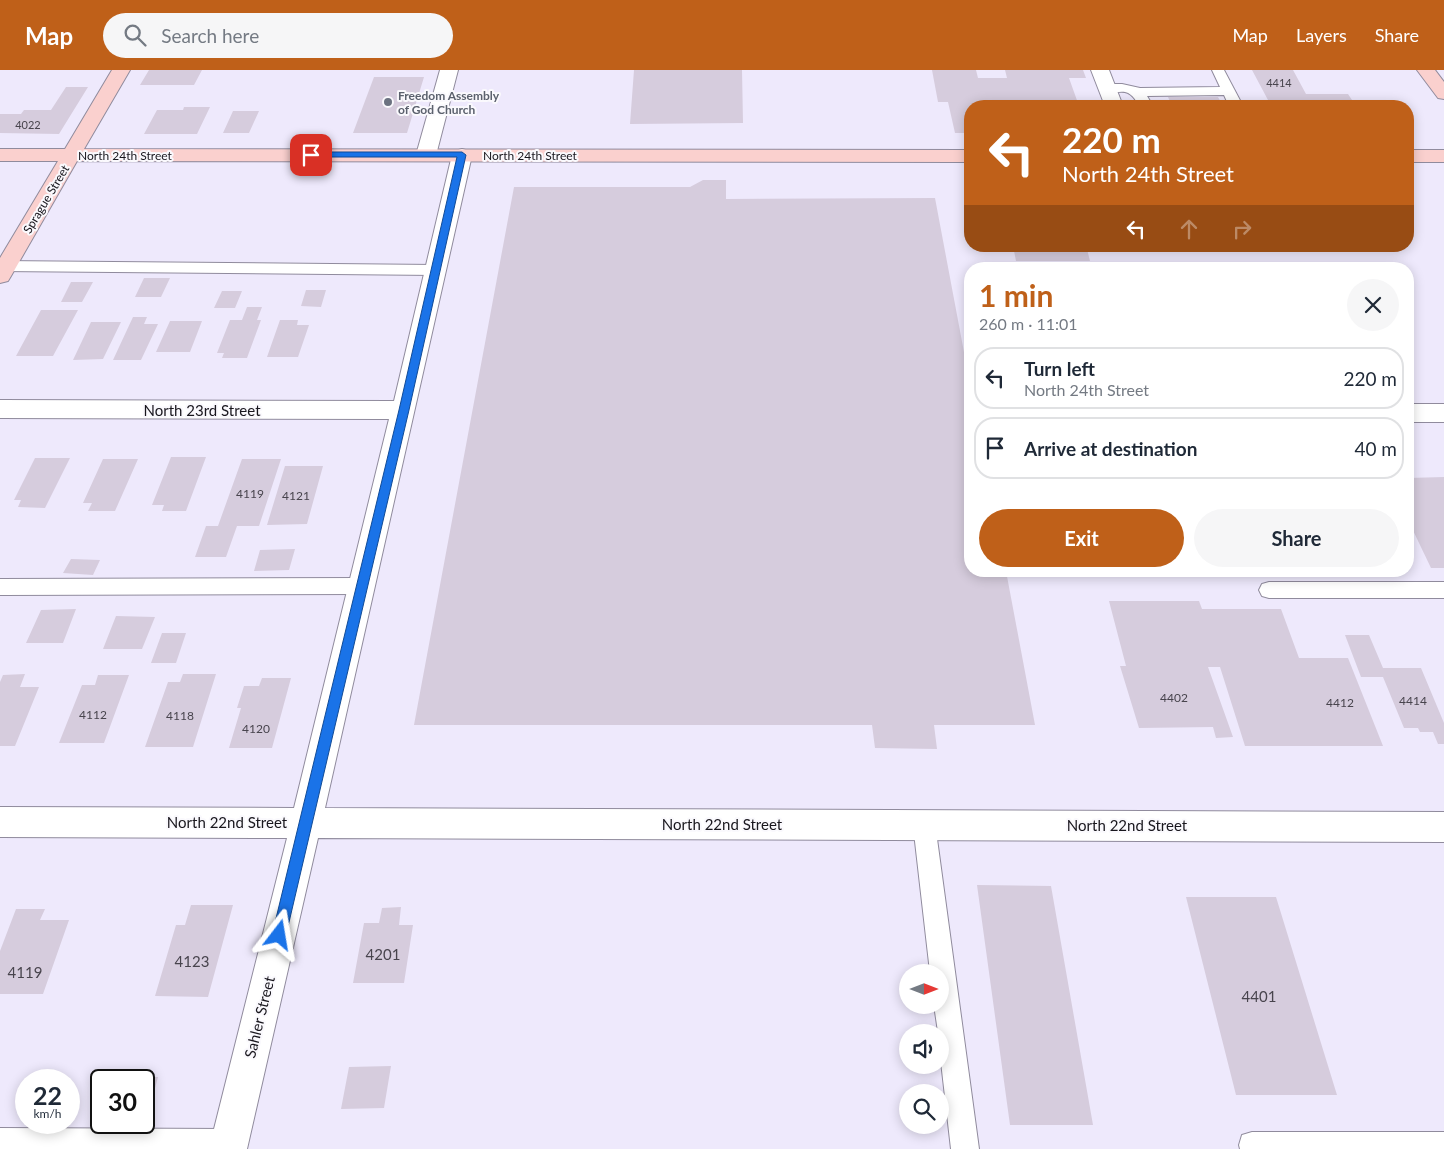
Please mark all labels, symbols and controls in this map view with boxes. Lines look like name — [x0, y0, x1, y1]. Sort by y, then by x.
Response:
search box — [103, 13, 453, 58]
text: Map — [25, 21, 73, 50]
icon: search — [121, 21, 149, 49]
text: Search here — [161, 24, 259, 47]
text: Map — [1232, 24, 1268, 46]
text: Layers — [1296, 24, 1347, 46]
text: Share — [1375, 24, 1419, 46]
house number: 4414 — [1266, 76, 1292, 89]
place label: Freedom Assembly of God Church — [398, 88, 500, 117]
marker: Freedom Assembly of God Church — [382, 96, 394, 108]
house number: 4022 — [15, 118, 41, 131]
text: 220 m — [1062, 118, 1161, 160]
icon: left — [979, 120, 1044, 185]
pin — [290, 134, 332, 176]
icon: arrive — [297, 141, 325, 169]
street label: North 24th Street — [78, 148, 173, 163]
street label: North 24th Street — [483, 148, 578, 163]
text: North 24th Street — [1062, 160, 1234, 187]
street label: Sprague Street — [20, 161, 73, 236]
icon: left — [1122, 215, 1150, 243]
icon: ahead — [1175, 215, 1203, 243]
icon: right — [1228, 215, 1256, 243]
text: 1 min — [979, 277, 1053, 313]
button: close — [1347, 279, 1399, 331]
text: 260 m · 11:01 — [979, 314, 1078, 333]
text: Turn left — [1024, 357, 1095, 380]
icon: left — [981, 364, 1009, 392]
text: 220 m — [1343, 367, 1397, 390]
text: North 24th Street — [1024, 380, 1149, 399]
street label: North 23rd Street — [143, 401, 261, 419]
icon: arrive — [981, 434, 1009, 462]
text: Arrive at destination — [1024, 437, 1197, 460]
text: 40 m — [1354, 437, 1397, 460]
house number: 4119 — [236, 486, 264, 501]
house number: 4121 — [282, 488, 310, 503]
button: Exit — [979, 509, 1184, 567]
button: Share — [1194, 509, 1399, 567]
house number: 4402 — [1160, 690, 1188, 705]
house number: 4414 — [1399, 693, 1427, 708]
house number: 4412 — [1326, 695, 1354, 710]
house number: 4112 — [79, 707, 107, 722]
house number: 4118 — [166, 708, 194, 723]
house number: 4120 — [242, 721, 270, 736]
street label: North 22nd Street — [167, 813, 288, 831]
street label: North 22nd Street — [662, 815, 783, 833]
street label: North 22nd Street — [1067, 816, 1188, 834]
position arrow — [252, 908, 304, 960]
house number: 4201 — [366, 945, 400, 963]
house number: 4123 — [175, 952, 209, 970]
house number: 4119 — [8, 963, 42, 981]
north arrow — [899, 964, 949, 1014]
map controls — [899, 964, 949, 1134]
street label: Sahler Street — [240, 974, 278, 1060]
house number: 4401 — [1242, 987, 1276, 1005]
button: sound — [899, 1024, 949, 1074]
speed limit sign: 30 — [90, 1069, 155, 1134]
text: 22 — [33, 1080, 62, 1110]
button: search — [899, 1084, 949, 1134]
text: km/h — [33, 1106, 62, 1121]

